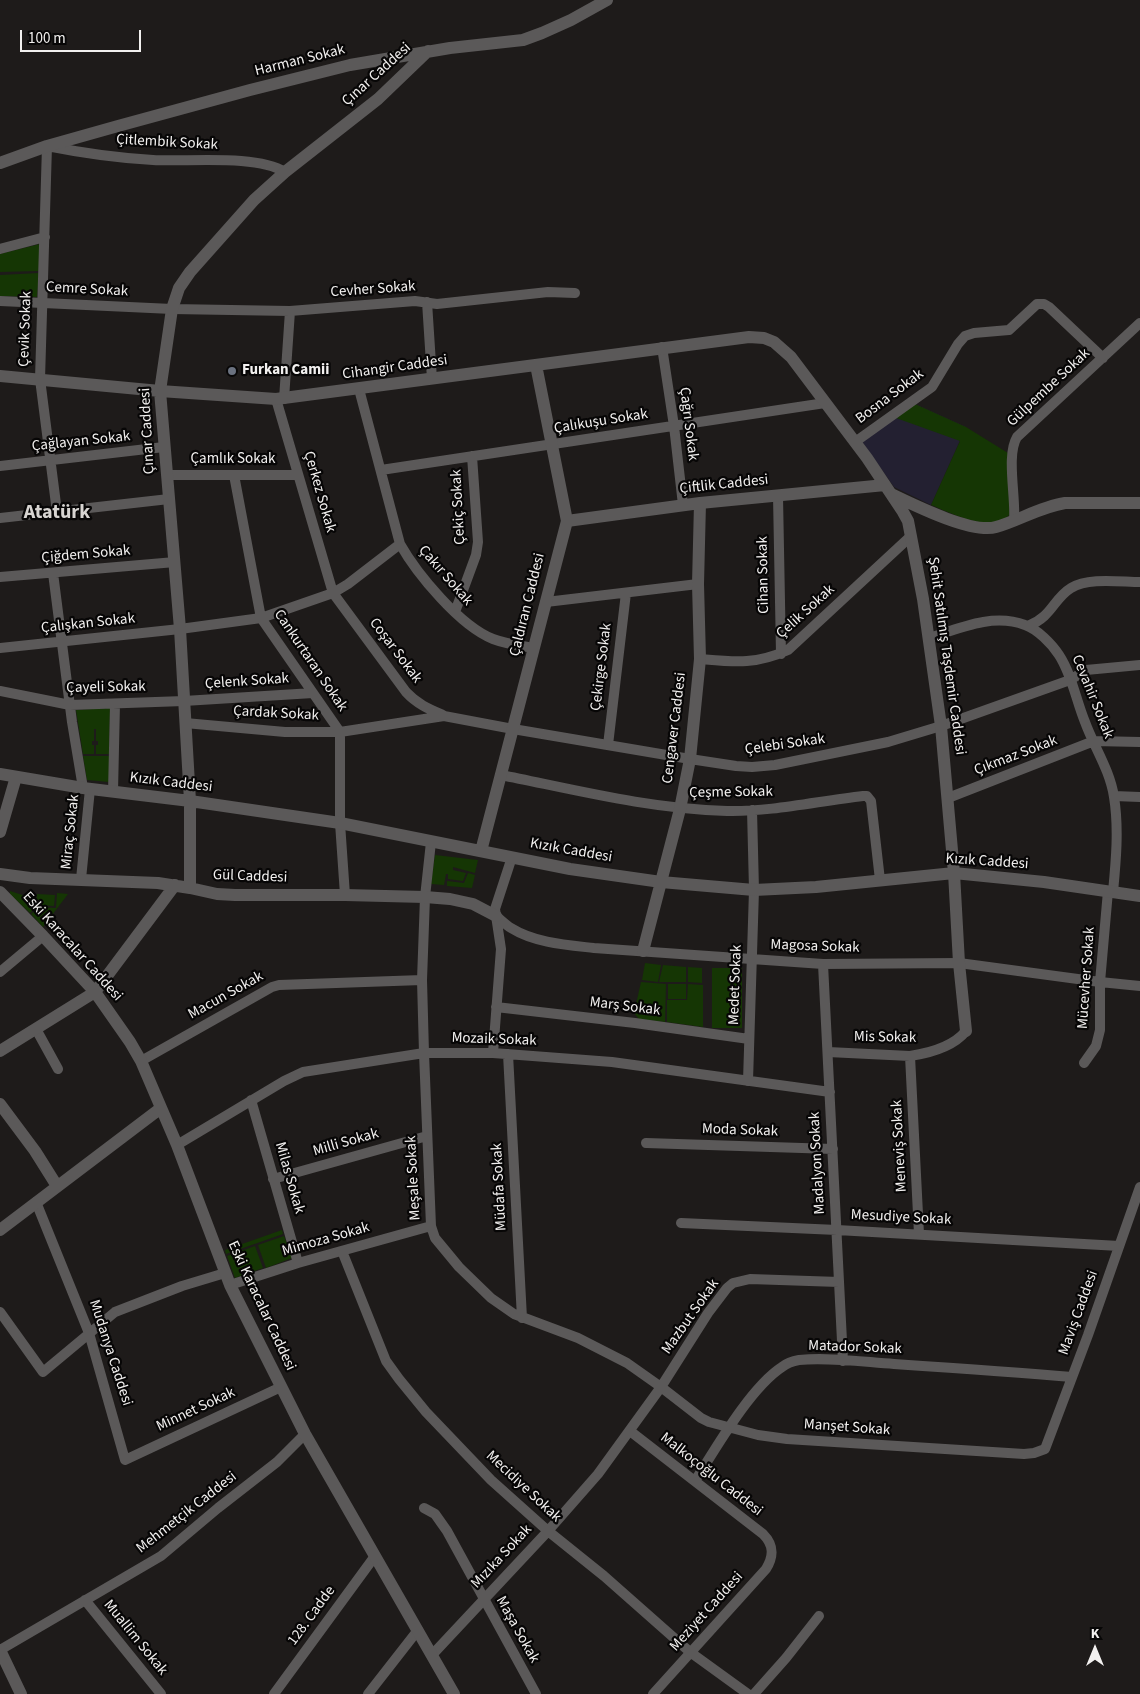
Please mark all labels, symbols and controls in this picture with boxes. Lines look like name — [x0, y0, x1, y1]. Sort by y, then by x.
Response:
scale bar — [22, 20, 144, 52]
text: 100 m — [28, 28, 66, 49]
street label: Çınar Caddesi — [339, 39, 415, 111]
street label: Harman Sokak — [253, 41, 347, 81]
street label: Çitlembik Sokak — [116, 131, 218, 155]
street label: Cevher Sokak — [330, 278, 416, 302]
street label: Cemre Sokak — [45, 279, 129, 301]
street label: Çevik Sokak — [16, 291, 36, 367]
street label: Gülpembe Sokak — [1004, 345, 1094, 431]
street label: Cihangir Caddesi — [341, 352, 449, 384]
place label: Furkan Camii — [242, 362, 329, 380]
marker: Furkan Camii — [226, 365, 238, 377]
street label: Bosna Sokak — [852, 366, 928, 428]
street label: Çağrı Sokak — [675, 386, 701, 462]
street label: Çınar Caddesi — [137, 387, 159, 475]
street label: Çalıkuşu Sokak — [553, 406, 649, 438]
street label: Çağlayan Sokak — [31, 428, 131, 456]
street label: Çerkez Sokak — [299, 449, 339, 535]
street label: Çamlık Sokak — [191, 451, 275, 469]
street label: Çekiç Sokak — [448, 469, 470, 545]
street label: Çiftlik Caddesi — [679, 471, 769, 499]
district label: Atatürk — [24, 502, 90, 526]
street label: Cihan Sokak — [754, 536, 774, 614]
street label: Çiğdem Sokak — [41, 542, 131, 568]
street label: Çakır Sokak — [414, 542, 476, 610]
street label: Çaldıran Caddesi — [506, 552, 550, 658]
street label: Şehit Satılmış Taşdemir Caddesi — [923, 556, 969, 756]
street label: Çelik Sokak — [773, 581, 839, 643]
street label: Cankurtaran Sokak — [269, 607, 351, 715]
street label: Çalışkan Sokak — [40, 610, 136, 638]
street label: Coşar Sokak — [365, 615, 425, 687]
street label: Çekirge Sokak — [588, 622, 616, 712]
street label: Cevahir Sokak — [1067, 652, 1117, 742]
street label: Çelenk Sokak — [204, 670, 290, 694]
street label: Cengaver Caddesi — [659, 671, 691, 785]
street label: Çayeli Sokak — [66, 678, 146, 698]
street label: Çardak Sokak — [233, 703, 319, 725]
street label: Çelebi Sokak — [744, 730, 826, 760]
street label: Çıkmaz Sokak — [972, 732, 1060, 780]
street label: Kızık Caddesi — [129, 769, 213, 797]
street label: Çeşme Sokak — [689, 783, 773, 803]
street label: Miraç Sokak — [58, 794, 84, 870]
street label: Kızık Caddesi — [529, 835, 613, 867]
street label: Kızık Caddesi — [945, 850, 1029, 874]
street label: Gül Caddesi — [212, 867, 288, 887]
street label: Eski Karacalar Caddesi — [18, 889, 126, 1005]
street label: Mücevher Sokak — [1074, 926, 1100, 1030]
street label: Magosa Sokak — [770, 936, 860, 958]
street label: Medet Sokak — [726, 944, 746, 1026]
street label: Macun Sokak — [185, 968, 267, 1024]
street label: Marş Sokak — [589, 994, 661, 1020]
street label: Mis Sokak — [854, 1028, 916, 1048]
street label: Mozaik Sokak — [451, 1030, 537, 1050]
street label: Meneviş Sokak — [889, 1099, 911, 1193]
street label: Madalyon Sokak — [806, 1111, 830, 1215]
street label: Moda Sokak — [702, 1121, 778, 1141]
street label: Milli Sokak — [311, 1125, 381, 1161]
street label: Meşale Sokak — [403, 1135, 425, 1221]
street label: Milas Sokak — [270, 1140, 308, 1216]
street label: Müdafa Sokak — [489, 1143, 511, 1231]
street label: Mesudiye Sokak — [850, 1206, 952, 1230]
street label: Mimoza Sokak — [280, 1219, 372, 1261]
street label: Eski Karacalar Caddesi — [223, 1238, 299, 1374]
street label: Maviş Caddesi — [1055, 1268, 1103, 1358]
street label: Mazbut Sokak — [658, 1276, 724, 1358]
street label: Mudanya Caddesi — [84, 1298, 136, 1408]
street label: Matador Sokak — [808, 1337, 902, 1359]
street label: Minnet Sokak — [154, 1384, 238, 1436]
street label: Manşet Sokak — [803, 1416, 891, 1440]
street label: Malkoçoğlu Caddesi — [656, 1429, 766, 1521]
street label: Mecidiye Sokak — [482, 1447, 564, 1527]
street label: Mehmetçik Caddesi — [133, 1468, 241, 1558]
street label: Mızıka Sokak — [468, 1521, 536, 1593]
street label: Meziyet Caddesi — [667, 1568, 747, 1656]
street label: 128. Cadde — [284, 1583, 340, 1649]
street label: Maşa Sokak — [491, 1593, 543, 1667]
street label: Muallim Sokak — [99, 1597, 171, 1679]
north arrow — [1070, 1624, 1120, 1674]
text: K — [1091, 1624, 1099, 1644]

